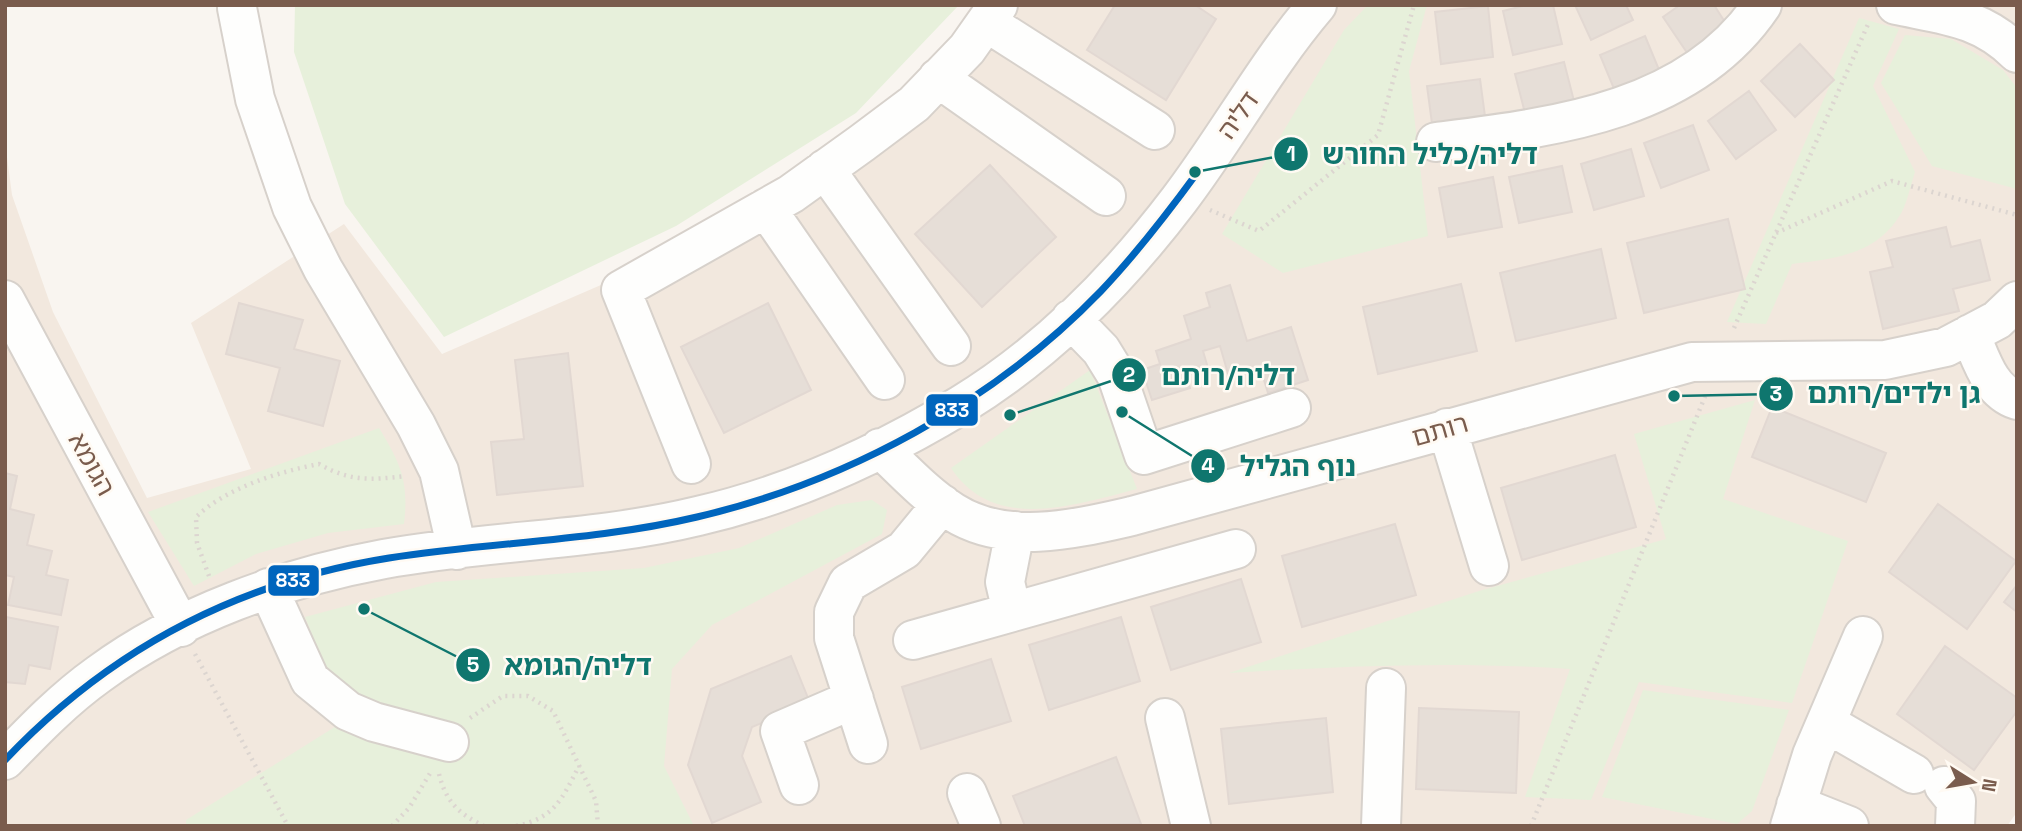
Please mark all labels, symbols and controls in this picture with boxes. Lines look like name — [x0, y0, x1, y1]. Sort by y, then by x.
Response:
street label: דליה — [1209, 84, 1267, 146]
callout: דליה/כליל החורש — [1274, 130, 1552, 179]
text: דליה/כליל החורש — [1322, 136, 1538, 172]
text: 1 — [1286, 140, 1296, 167]
callout: דליה/רותם — [1112, 350, 1309, 399]
text: דליה/רותם — [1161, 357, 1295, 393]
text: 2 — [1123, 361, 1135, 388]
callout: גן ילדים/רותם — [1759, 369, 1995, 418]
text: גן ילדים/רותם — [1808, 375, 1980, 411]
text: 3 — [1770, 380, 1782, 407]
line badge: 833 — [925, 393, 979, 427]
text: 833 — [935, 398, 969, 423]
street label: רותם — [1408, 406, 1472, 454]
street label: הגומא — [61, 426, 123, 502]
callout: נוף הגליל — [1190, 442, 1370, 491]
text: נוף הגליל — [1240, 448, 1356, 484]
text: 4 — [1201, 452, 1215, 479]
line badge: 833 — [267, 564, 320, 597]
text: 833 — [276, 568, 310, 593]
callout: דליה/הגומא — [455, 641, 666, 690]
text: דליה/הגומא — [504, 647, 652, 683]
text: 5 — [467, 651, 479, 678]
north arrow — [1938, 747, 2008, 817]
text: N — [1976, 777, 2003, 794]

